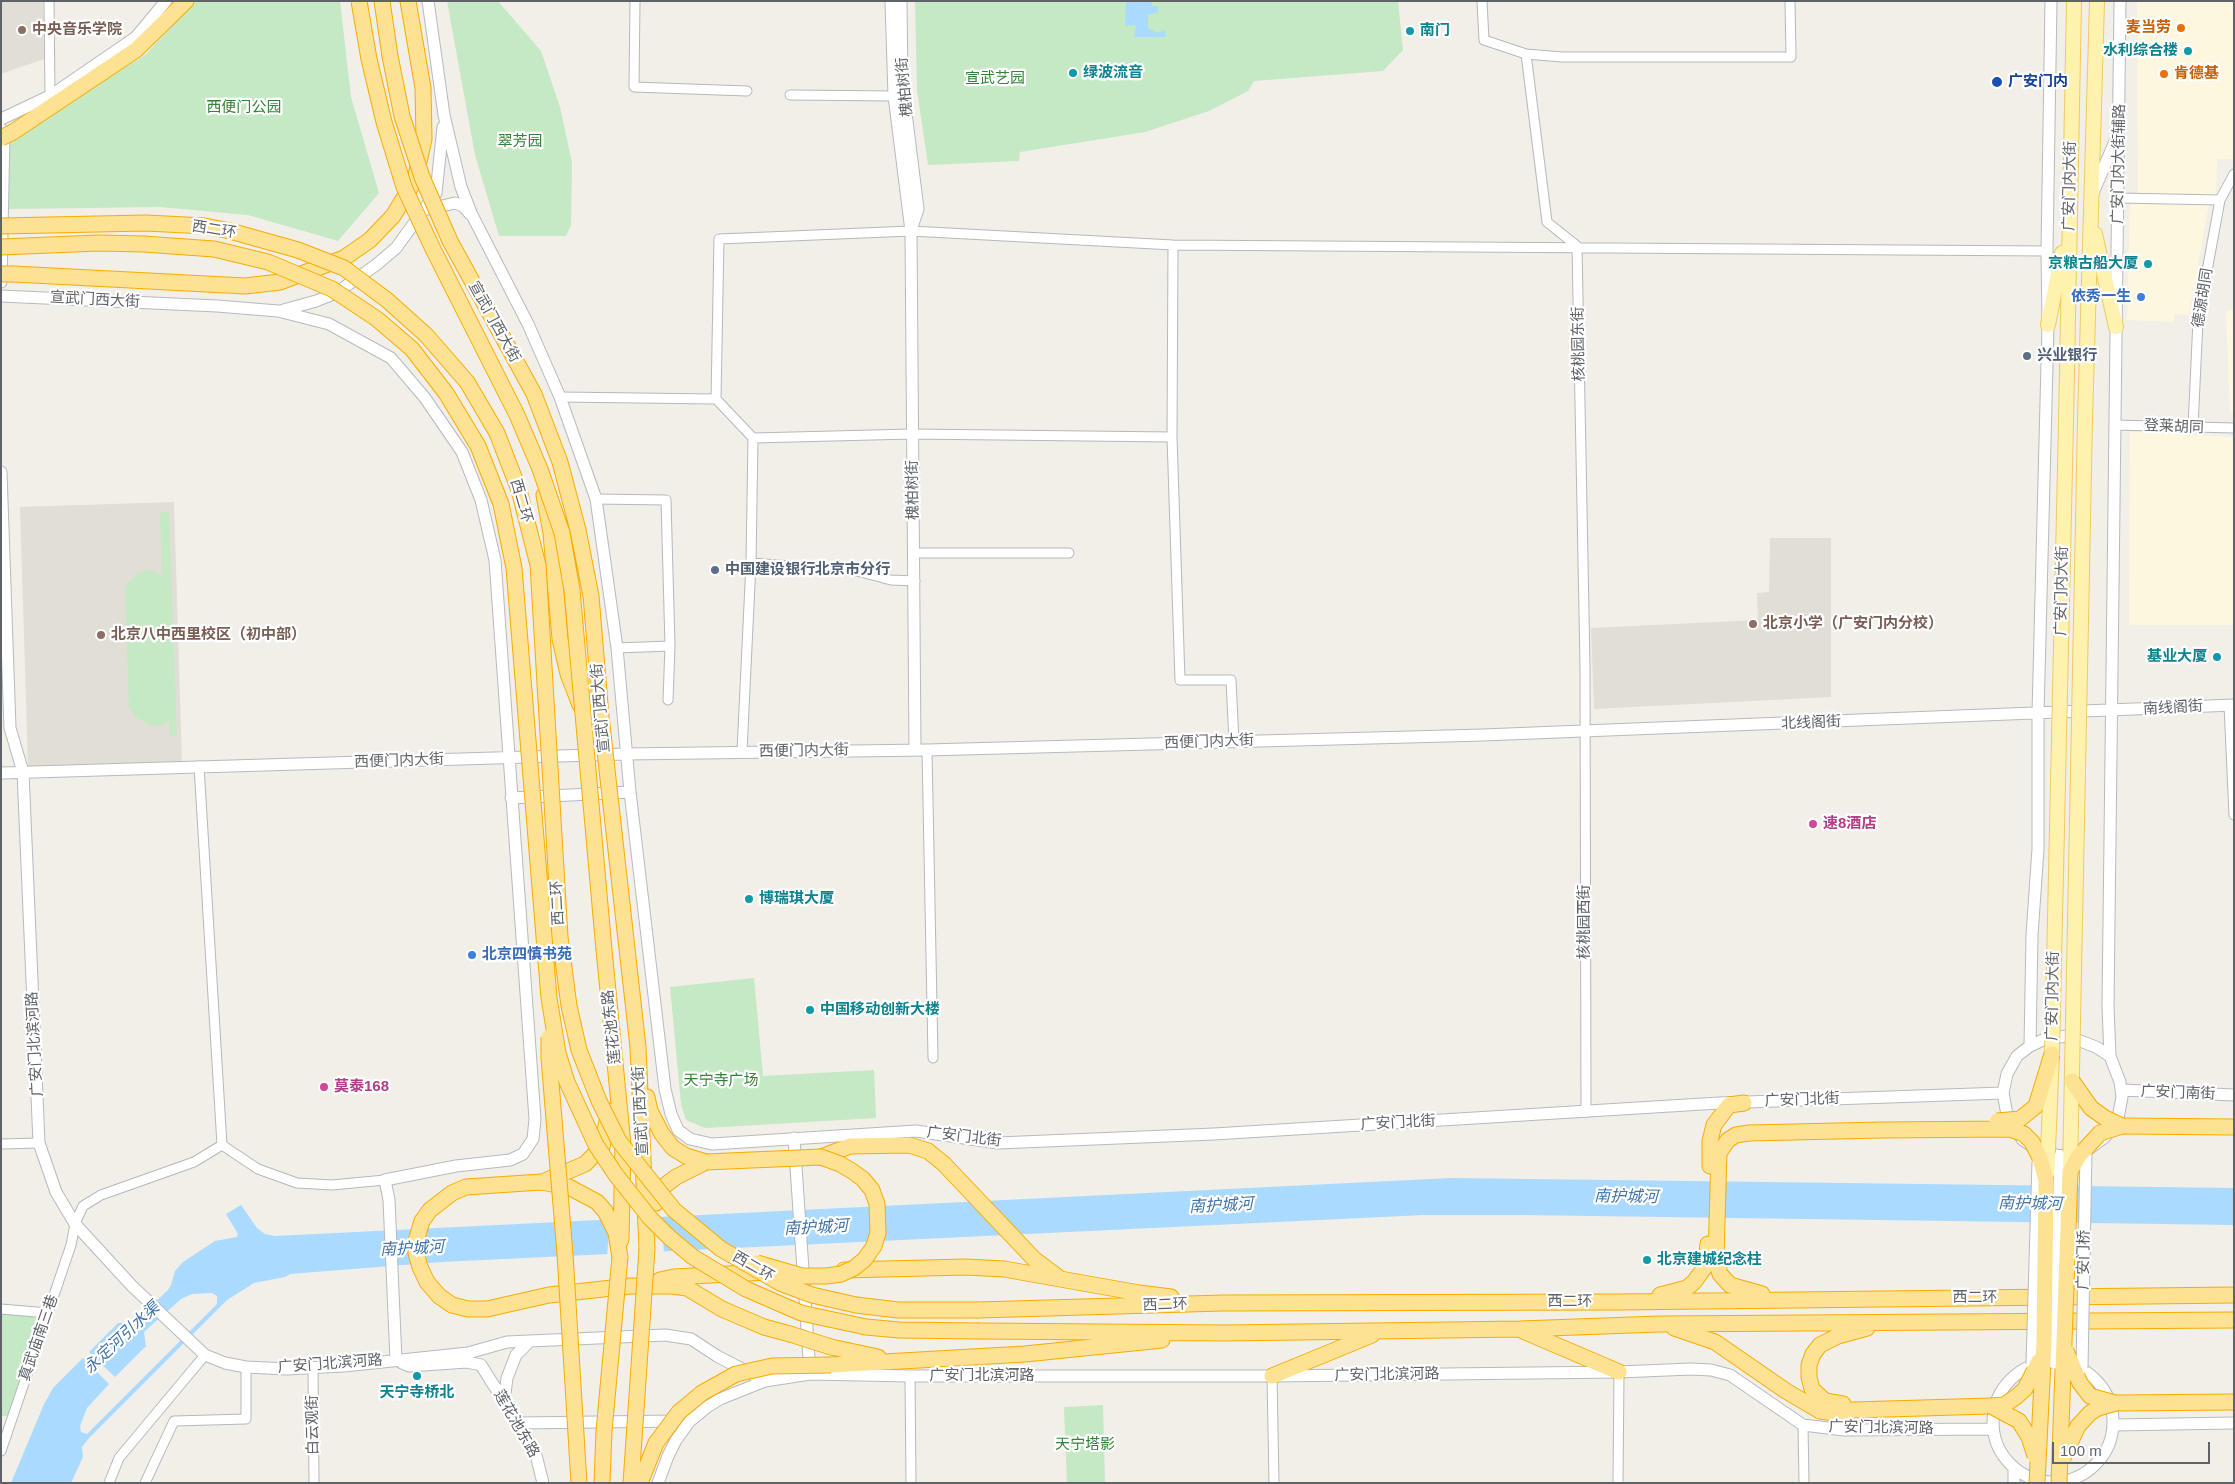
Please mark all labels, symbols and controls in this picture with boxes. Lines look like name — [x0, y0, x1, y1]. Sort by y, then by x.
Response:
place label: 麦当劳 — [2126, 19, 2171, 37]
place label: 中央音乐学院 — [32, 21, 122, 39]
place label: 南门 — [1420, 22, 1450, 40]
marker: 麦当劳 — [2175, 22, 2187, 34]
marker: 中央音乐学院 — [16, 24, 28, 36]
marker: 南门 — [1404, 25, 1416, 37]
place label: 水利综合楼 — [2103, 42, 2178, 60]
marker: 水利综合楼 — [2182, 45, 2194, 57]
street label: 槐柏树街 — [893, 56, 917, 118]
place label: 绿波流音 — [1083, 64, 1143, 82]
place label: 肯德基 — [2174, 65, 2219, 83]
marker: 绿波流音 — [1067, 67, 1079, 79]
marker: 肯德基 — [2158, 68, 2170, 80]
park label: 宣武艺园 — [965, 70, 1025, 88]
place label: 广安门内 — [2008, 73, 2068, 91]
marker: 广安门内 — [1990, 75, 2004, 89]
park label: 西便门公园 — [207, 99, 281, 117]
street label: 广安门内大街辅路 — [2109, 104, 2129, 224]
park label: 翠芳园 — [498, 133, 542, 151]
street label: 广安门内大街 — [2060, 141, 2080, 231]
street label: 西二环 — [190, 218, 238, 242]
place label: 京粮古船大厦 — [2048, 255, 2138, 273]
marker: 京粮古船大厦 — [2142, 258, 2154, 270]
street label: 德源胡同 — [2189, 267, 2217, 329]
street label: 宣武门西大街 — [464, 278, 524, 366]
place label: 依秀一生 — [2071, 288, 2131, 306]
street label: 宣武门西大街 — [50, 289, 140, 311]
marker: 依秀一生 — [2135, 291, 2147, 303]
street label: 核桃园东街 — [1569, 306, 1589, 382]
place label: 兴业银行 — [2037, 347, 2097, 365]
marker: 兴业银行 — [2021, 350, 2033, 362]
street label: 登莱胡同 — [2144, 417, 2204, 437]
street label: 槐柏树街 — [903, 460, 923, 520]
street label: 西二环 — [506, 477, 536, 525]
street label: 广安门内大街 — [2052, 546, 2072, 636]
place label: 中国建设银行北京市分行 — [725, 561, 890, 579]
marker: 中国建设银行北京市分行 — [709, 564, 721, 576]
place label: 北京小学（广安门内分校） — [1763, 615, 1943, 633]
marker: 北京小学（广安门内分校） — [1747, 618, 1759, 630]
place label: 北京八中西里校区（初中部） — [111, 626, 306, 644]
marker: 北京八中西里校区（初中部） — [95, 629, 107, 641]
place label: 基业大厦 — [2147, 648, 2207, 666]
marker: 基业大厦 — [2211, 651, 2223, 663]
street label: 宣武门西大街 — [588, 662, 614, 754]
street label: 南线阁街 — [2143, 697, 2203, 719]
street label: 北线阁街 — [1781, 713, 1841, 733]
street label: 西便门内大街 — [1164, 731, 1254, 753]
street label: 西便门内大街 — [759, 741, 849, 761]
street label: 西便门内大街 — [354, 750, 444, 772]
place label: 速8酒店 — [1823, 815, 1876, 833]
marker: 速8酒店 — [1807, 818, 1819, 830]
street label: 西二环 — [548, 880, 568, 926]
street label: 核桃园西街 — [1576, 885, 1594, 959]
place label: 博瑞琪大厦 — [759, 890, 834, 908]
marker: 博瑞琪大厦 — [743, 893, 755, 905]
place label: 北京四慎书苑 — [482, 946, 572, 964]
marker: 北京四慎书苑 — [466, 949, 478, 961]
street label: 广安门内大街 — [2043, 951, 2063, 1041]
street label: 莲花池东路 — [599, 989, 625, 1065]
street label: 广安门北滨河路 — [23, 991, 47, 1097]
place label: 中国移动创新大楼 — [820, 1001, 940, 1019]
marker: 中国移动创新大楼 — [804, 1004, 816, 1016]
street label: 宣武门西大街 — [630, 1066, 652, 1156]
park label: 天宁寺广场 — [684, 1072, 758, 1090]
place label: 莫泰168 — [334, 1078, 389, 1096]
marker: 莫泰168 — [318, 1081, 330, 1093]
street label: 广安门南街 — [2140, 1083, 2216, 1103]
street label: 广安门北街 — [1764, 1090, 1840, 1110]
street label: 广安门北街 — [1360, 1112, 1436, 1134]
street label: 广安门北街 — [926, 1123, 1002, 1151]
water label: 南护城河 — [1594, 1187, 1658, 1207]
water label: 南护城河 — [1998, 1194, 2062, 1214]
water label: 南护城河 — [1189, 1195, 1253, 1217]
water label: 南护城河 — [784, 1217, 848, 1239]
street label: 广安门桥 — [2074, 1230, 2094, 1290]
water label: 南护城河 — [380, 1238, 444, 1260]
street label: 西二环 — [729, 1248, 777, 1286]
place label: 北京建城纪念柱 — [1657, 1251, 1762, 1269]
marker: 北京建城纪念柱 — [1641, 1254, 1653, 1266]
street label: 西二环 — [1953, 1289, 1997, 1307]
street label: 真武庙南三巷 — [16, 1293, 62, 1383]
street label: 西二环 — [1548, 1293, 1592, 1311]
street label: 西二环 — [1142, 1295, 1188, 1315]
water label: 永定河引水渠 — [80, 1298, 164, 1378]
street label: 广安门北滨河路 — [277, 1351, 383, 1377]
street label: 广安门北滨河路 — [1334, 1365, 1440, 1385]
street label: 广安门北滨河路 — [930, 1367, 1034, 1385]
marker: 天宁寺桥北 — [411, 1370, 423, 1382]
place label: 天宁寺桥北 — [380, 1384, 454, 1402]
street label: 莲花池东路 — [489, 1387, 543, 1461]
street label: 白云观街 — [303, 1395, 323, 1455]
street label: 广安门北滨河路 — [1828, 1418, 1934, 1438]
scale bar — [2055, 1432, 2212, 1464]
park label: 天宁塔影 — [1055, 1436, 1115, 1454]
text: 100 m — [2060, 1442, 2102, 1459]

